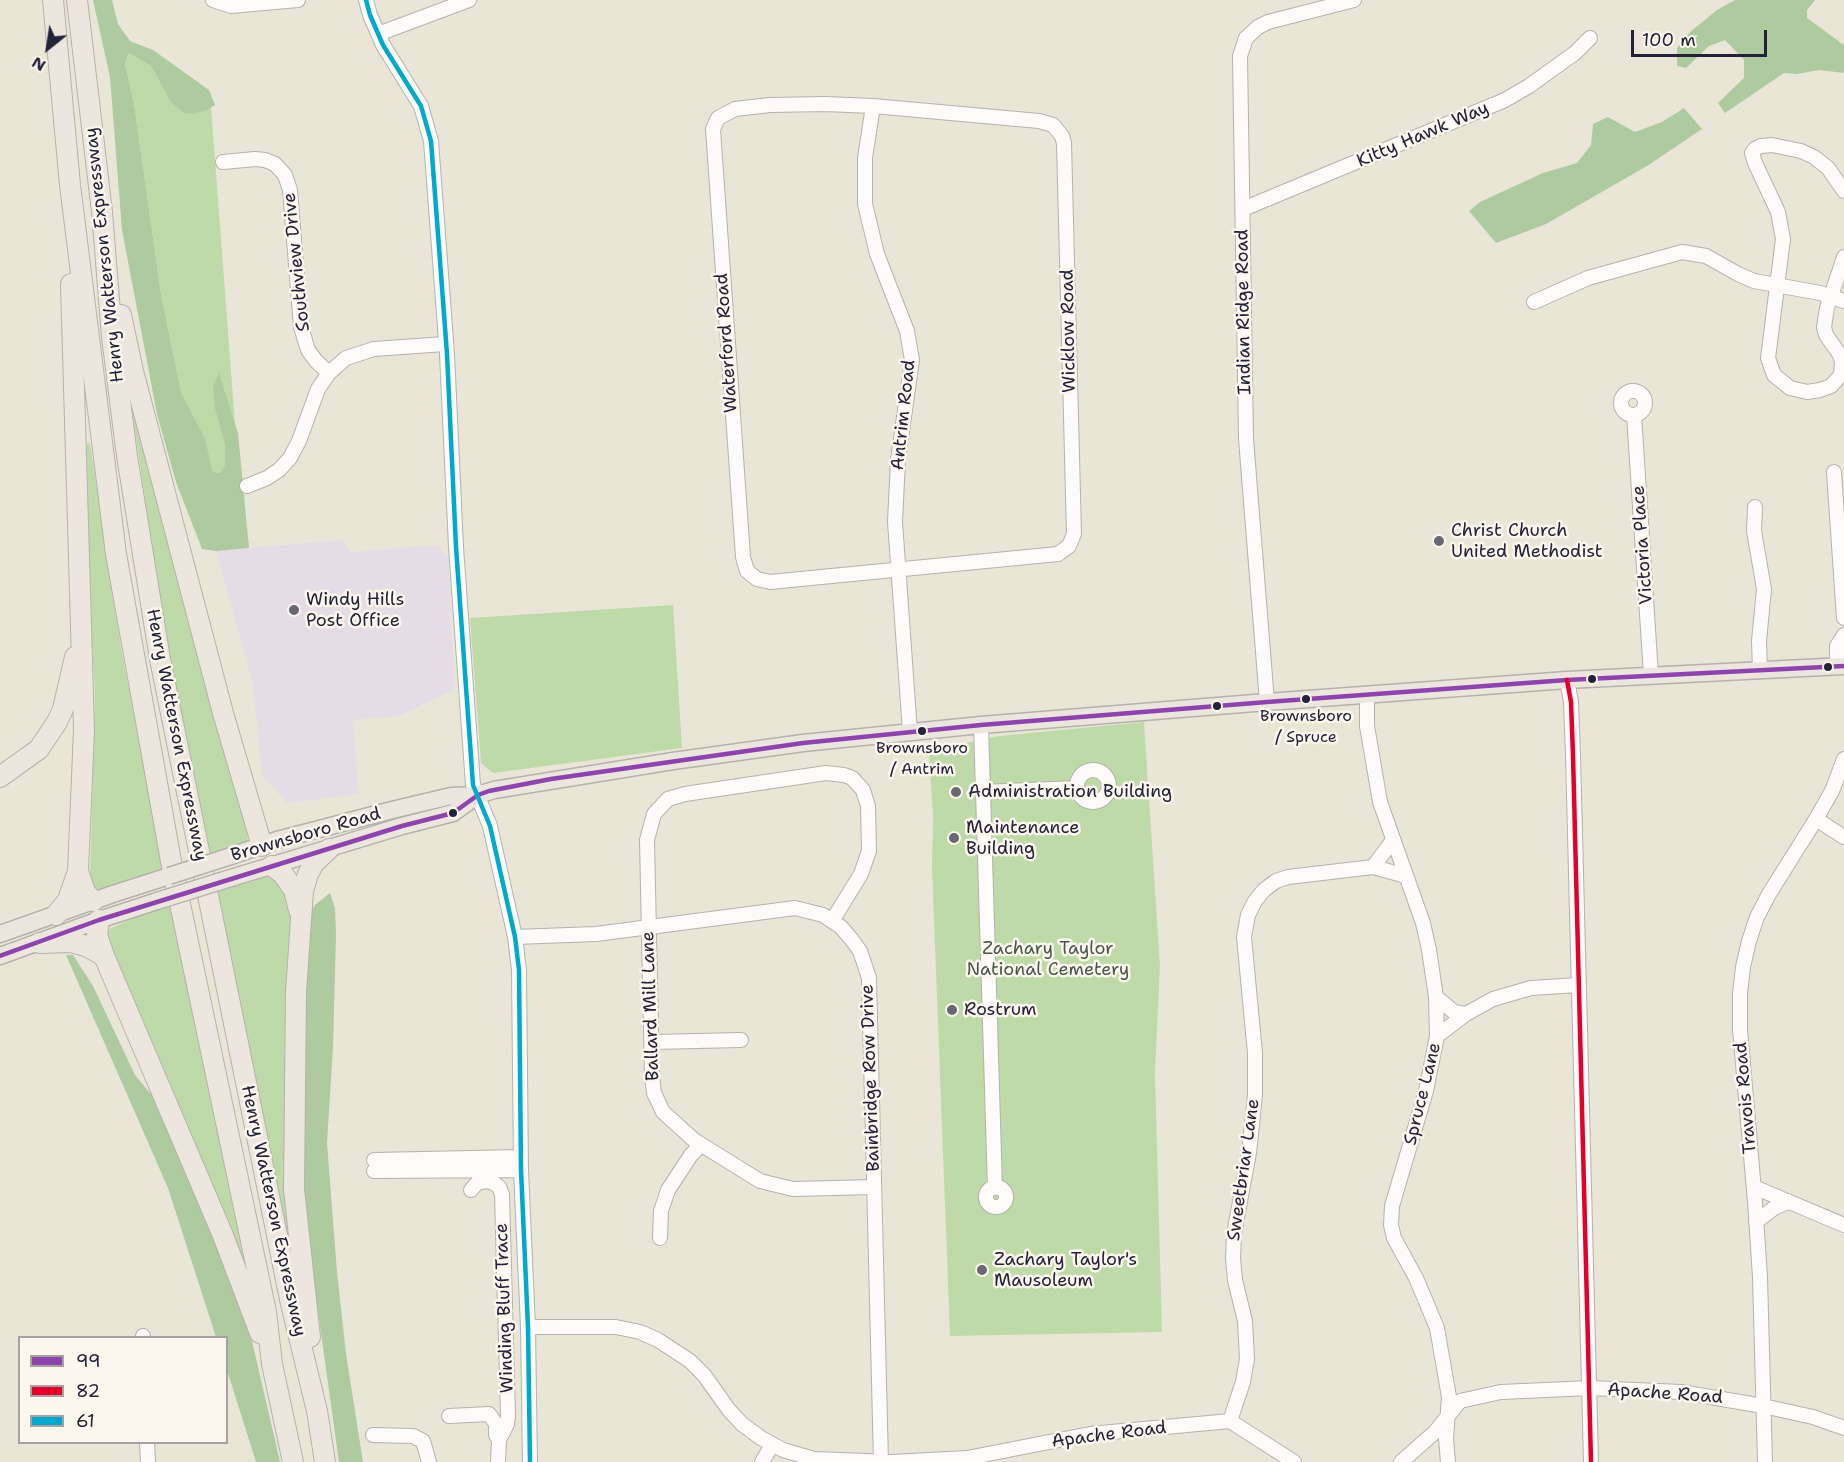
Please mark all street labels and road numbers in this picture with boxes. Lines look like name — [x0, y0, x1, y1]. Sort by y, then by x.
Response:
street label: Kitty Hawk Way — [1354, 97, 1492, 173]
street label: Henry Watterson Expressway — [81, 126, 129, 384]
street label: Southview Drive — [279, 191, 315, 333]
street label: Indian Ridge Road — [1232, 229, 1256, 395]
street label: Wicklow Road — [1057, 269, 1081, 393]
street label: Waterford Road — [711, 272, 743, 414]
street label: Antrim Road — [887, 359, 921, 471]
street label: Victoria Place — [1628, 485, 1658, 605]
street label: Henry Watterson Expressway — [141, 607, 211, 863]
street label: Brownsboro Road — [229, 803, 383, 867]
street label: Ballard Mill Lane — [638, 931, 664, 1081]
street label: Bainbridge Row Drive — [857, 984, 885, 1172]
street label: Spruce Lane — [1400, 1040, 1446, 1148]
street label: Travois Road — [1730, 1041, 1762, 1155]
street label: Henry Watterson Expressway — [236, 1083, 310, 1339]
street label: Sweetbriar Lane — [1223, 1098, 1265, 1242]
street label: Winding Bluff Trace — [491, 1223, 519, 1393]
street label: Apache Road — [1607, 1379, 1723, 1409]
street label: Apache Road — [1050, 1417, 1168, 1453]

